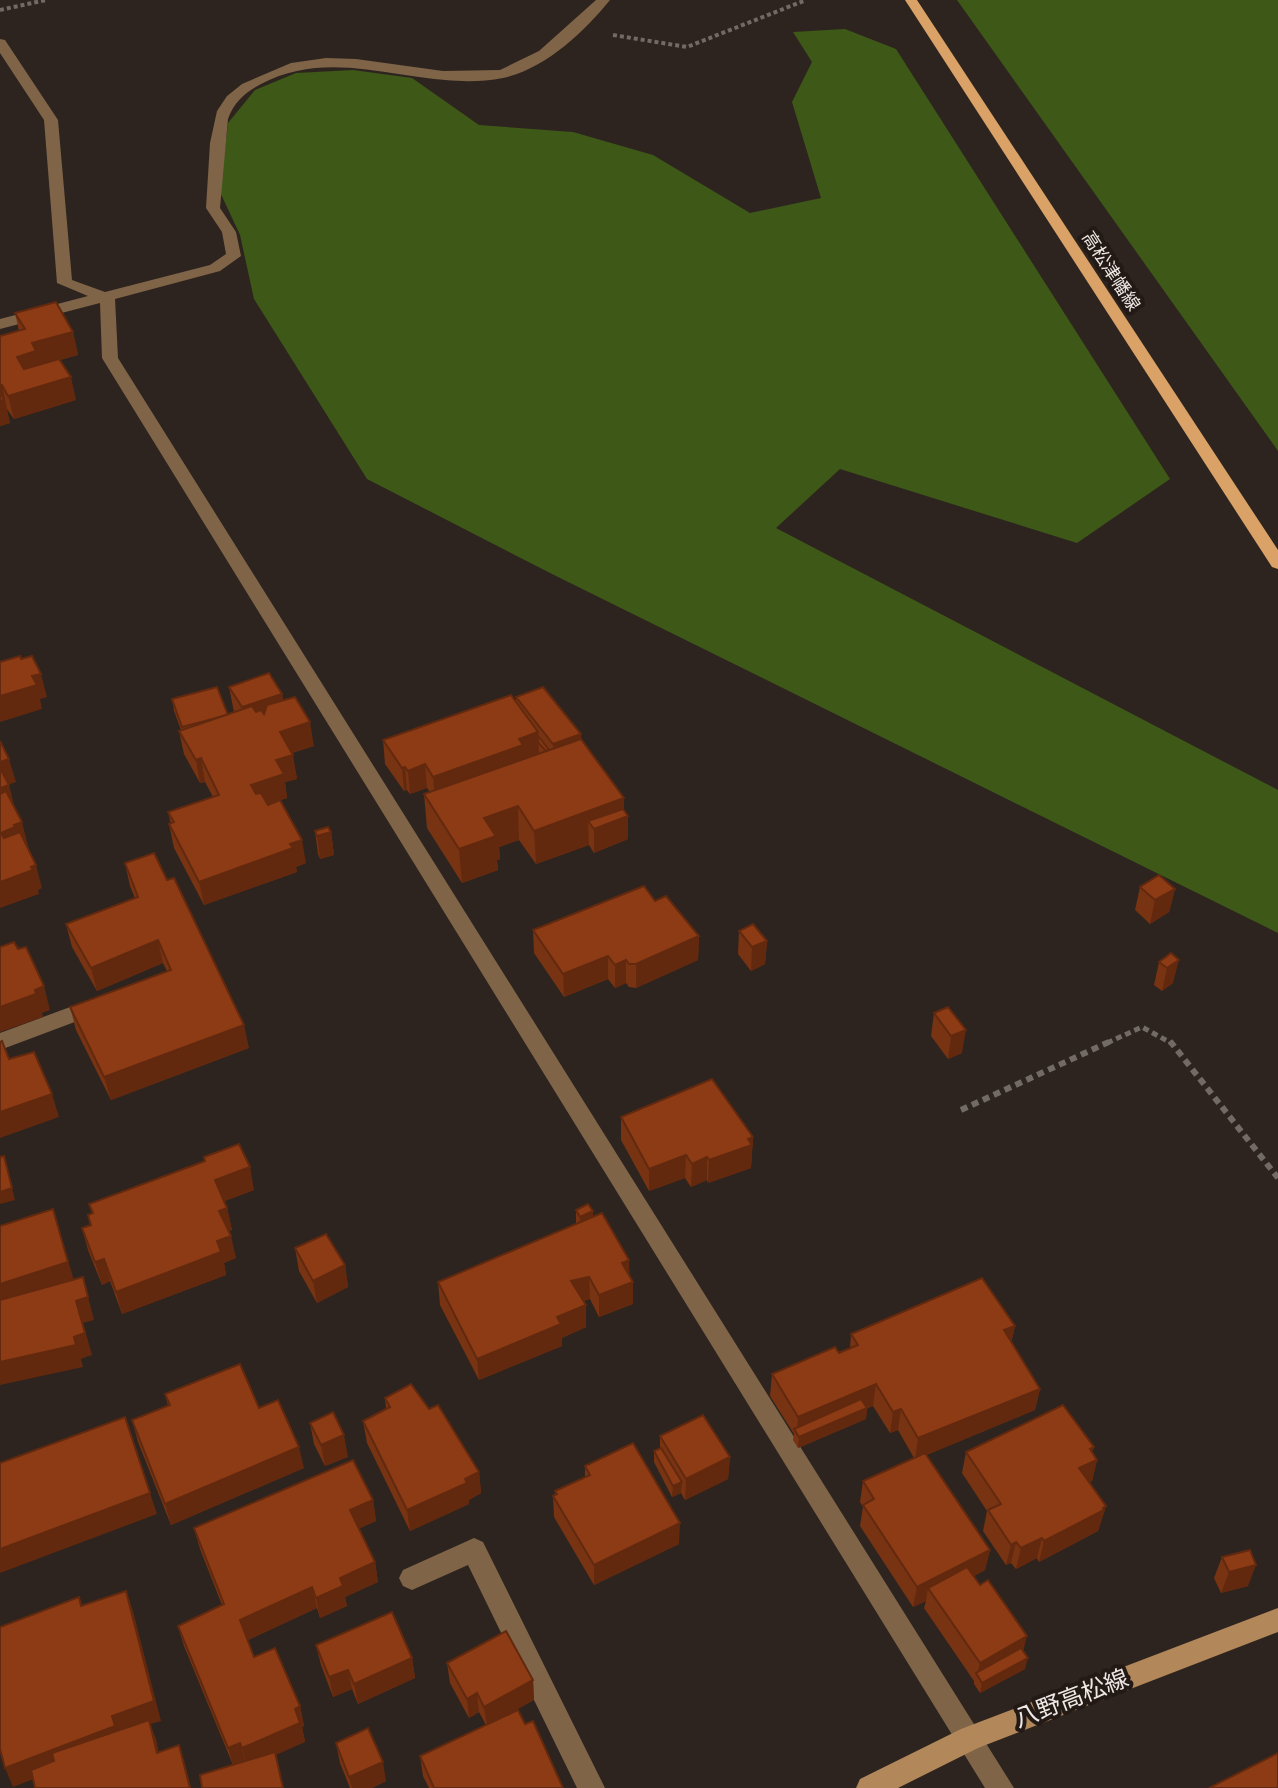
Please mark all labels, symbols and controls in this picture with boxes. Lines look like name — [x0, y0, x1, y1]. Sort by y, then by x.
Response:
street label: 高松津幡線 — [1077, 227, 1145, 315]
street label: 八野高松線 — [1010, 1663, 1132, 1733]

